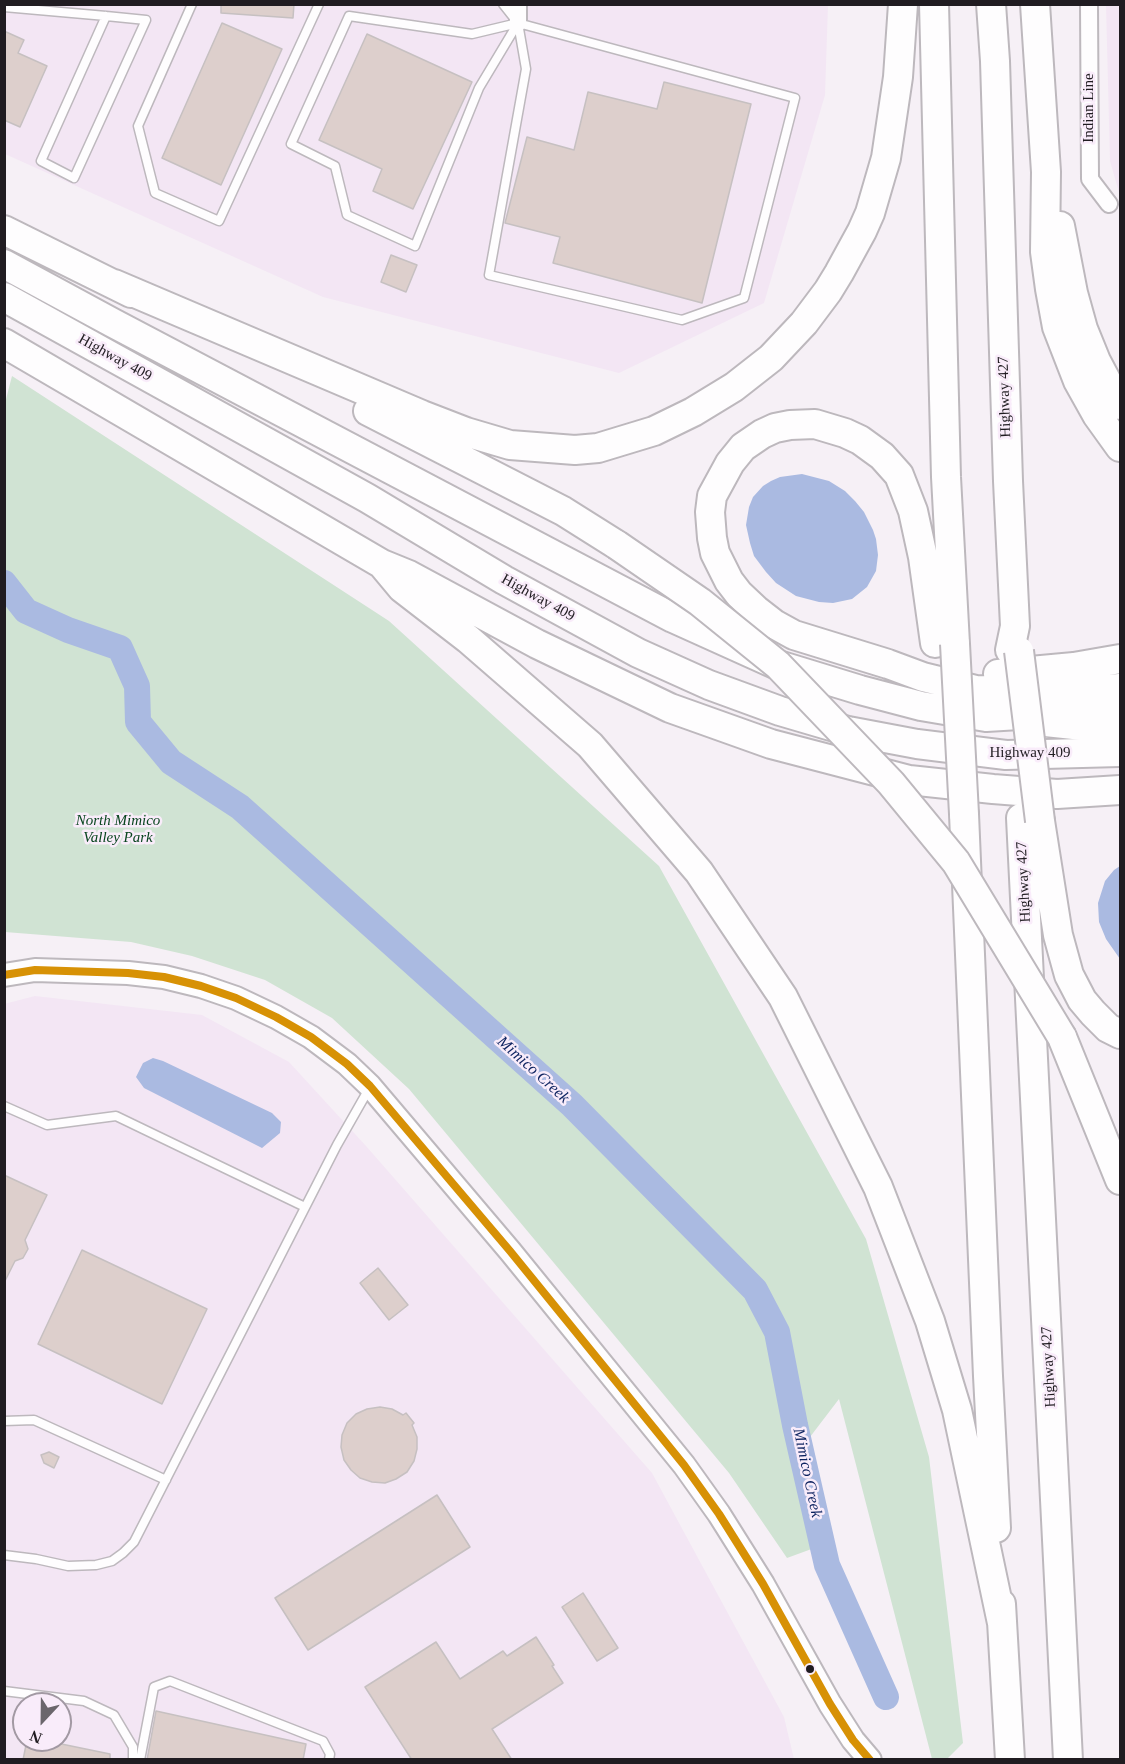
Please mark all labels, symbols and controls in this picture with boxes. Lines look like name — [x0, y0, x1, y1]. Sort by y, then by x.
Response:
street label: Indian Line — [1080, 73, 1098, 143]
street label: Highway 409 — [75, 330, 155, 386]
street label: Highway 427 — [995, 356, 1015, 438]
street label: Highway 409 — [498, 570, 578, 626]
street label: Highway 409 — [989, 744, 1071, 762]
park label: North Mimico Valley Park — [76, 812, 160, 847]
street label: Highway 427 — [1013, 841, 1035, 923]
water label: Mimico Creek — [493, 1033, 573, 1107]
street label: Highway 427 — [1038, 1326, 1060, 1408]
water label: Mimico Creek — [788, 1427, 826, 1519]
unlabelled marker — [804, 1663, 816, 1675]
north arrow — [12, 1692, 72, 1752]
text: N — [27, 1727, 44, 1747]

